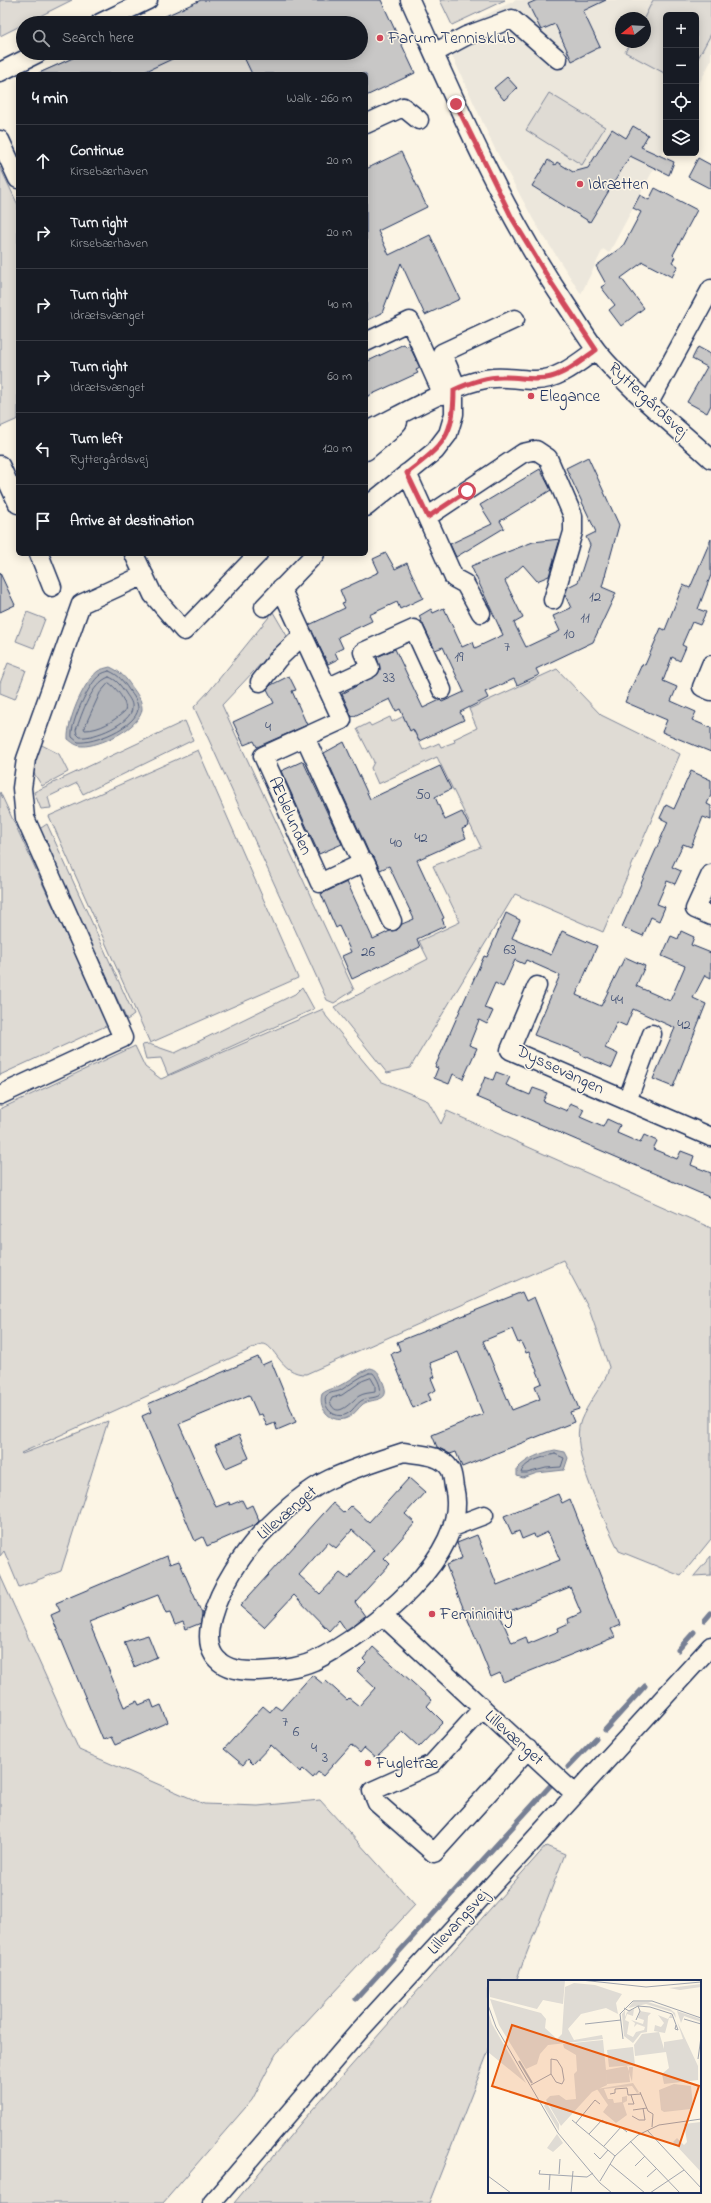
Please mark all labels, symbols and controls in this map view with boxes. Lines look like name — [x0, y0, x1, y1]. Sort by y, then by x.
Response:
north arrow — [615, 12, 651, 48]
map controls — [663, 12, 699, 156]
button: + — [663, 12, 699, 48]
search box — [16, 16, 368, 60]
place label: Farum Tennisklub — [387, 26, 515, 51]
icon: search — [30, 27, 52, 49]
text: Search here — [62, 27, 134, 49]
marker: Farum Tennisklub — [375, 33, 385, 43]
button: − — [663, 48, 699, 84]
button: locate — [663, 84, 699, 120]
text: 4 min — [32, 86, 68, 111]
text: Walk · 260 m — [287, 89, 352, 108]
route end — [447, 95, 465, 113]
button: layers — [663, 120, 699, 156]
text: Continue — [70, 140, 124, 162]
icon: ahead — [32, 150, 54, 172]
text: 20 m — [327, 151, 352, 170]
text: Kirsebærhaven — [70, 162, 148, 181]
place label: Idrætten — [588, 172, 649, 197]
marker: Idrætten — [575, 179, 585, 189]
text: Turn right — [70, 212, 128, 234]
icon: right — [32, 222, 54, 244]
text: 20 m — [327, 223, 352, 242]
text: Kirsebærhaven — [70, 234, 148, 253]
text: Turn right — [70, 284, 128, 306]
icon: right — [32, 294, 54, 316]
text: 40 m — [328, 295, 352, 314]
text: Idrætsvænget — [70, 306, 145, 325]
text: Turn right — [70, 356, 128, 378]
street label: Ryttergårdsvej — [601, 356, 694, 446]
icon: right — [32, 366, 54, 388]
text: 60 m — [327, 367, 352, 386]
text: Idrætsvænget — [70, 378, 145, 397]
place label: Elegance — [539, 384, 601, 411]
marker: Elegance — [526, 391, 536, 401]
text: Turn left — [70, 428, 123, 450]
icon: left — [32, 438, 54, 460]
text: 120 m — [322, 439, 352, 458]
text: Ryttergårdsvej — [70, 450, 148, 469]
route start — [458, 482, 476, 500]
icon: arrive — [32, 510, 54, 532]
text: Arrive at destination — [70, 510, 194, 532]
house number: 12 — [589, 586, 602, 608]
house number: 11 — [580, 607, 590, 629]
house number: 10 — [563, 623, 575, 645]
house number: 7 — [504, 636, 510, 658]
house number: 19 — [454, 646, 464, 668]
house number: 33 — [383, 667, 395, 689]
house number: 4 — [265, 716, 271, 738]
street label: Æblelunden — [262, 773, 318, 859]
house number: 50 — [415, 784, 431, 806]
house number: 42 — [414, 827, 428, 849]
house number: 40 — [390, 832, 403, 854]
house number: 63 — [504, 939, 516, 961]
house number: 26 — [361, 941, 375, 963]
house number: 44 — [611, 989, 623, 1011]
house number: 42 — [677, 1014, 691, 1036]
street label: Dyssevangen — [510, 1038, 608, 1103]
street label: Lillevænget — [251, 1479, 324, 1548]
place label: Femininity — [439, 1602, 513, 1628]
marker: Femininity — [427, 1609, 437, 1619]
street label: Lillevænget — [477, 1704, 550, 1773]
house number: 7 — [282, 1711, 288, 1733]
house number: 6 — [293, 1721, 300, 1743]
house number: 4 — [311, 1737, 317, 1759]
house number: 3 — [322, 1747, 328, 1769]
place label: Fugletræ — [375, 1751, 439, 1778]
marker: Fugletræ — [363, 1758, 373, 1768]
street label: Lillevangsvej — [422, 1883, 496, 1962]
inset map — [488, 1980, 701, 2193]

